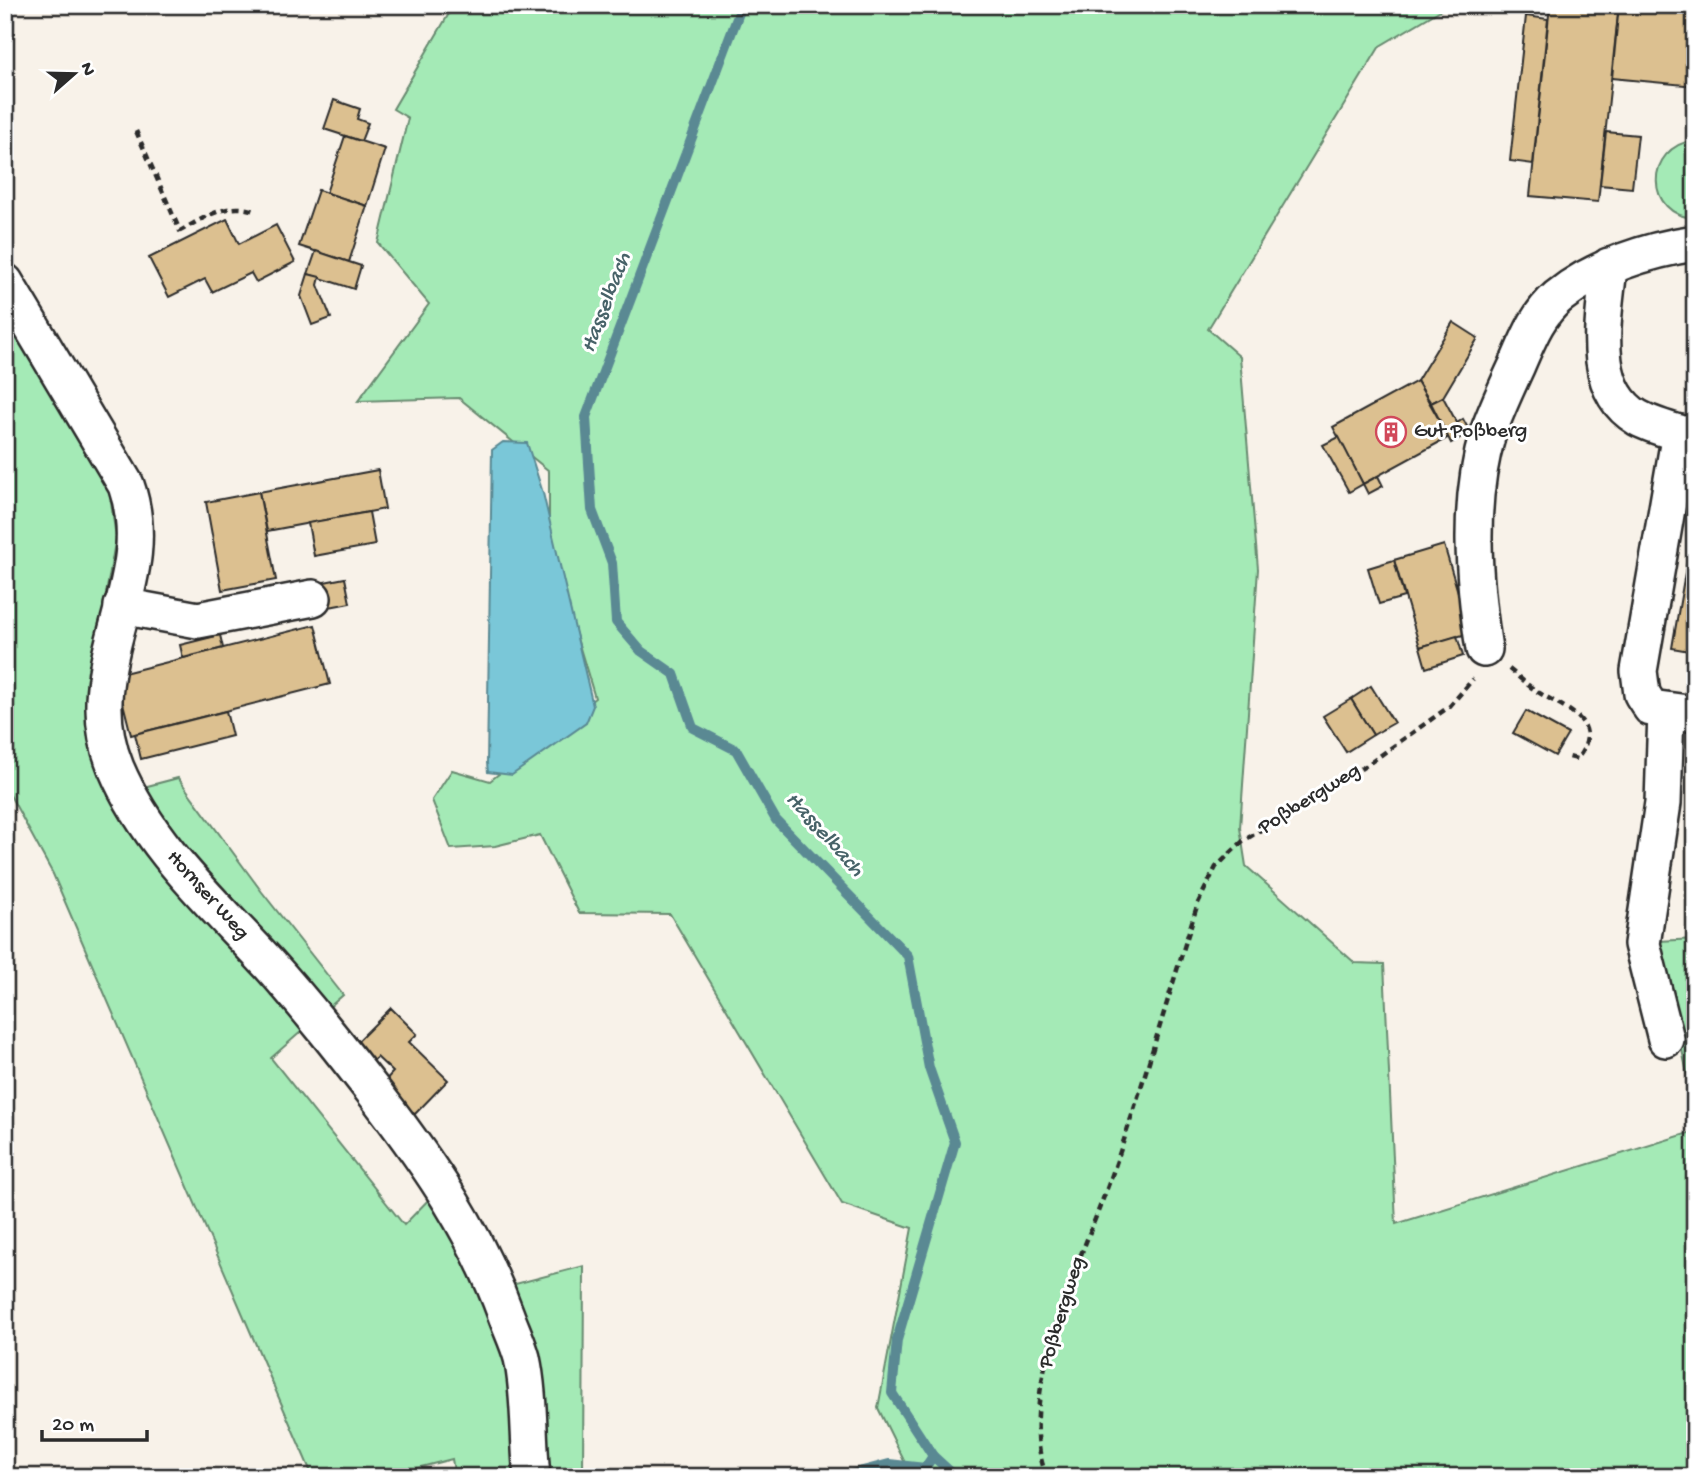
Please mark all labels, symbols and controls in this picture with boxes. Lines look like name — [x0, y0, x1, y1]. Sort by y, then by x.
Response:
north arrow — [38, 38, 108, 108]
text: N — [74, 60, 100, 79]
water label: Hasselbach — [576, 249, 639, 357]
building icon: Gut Poßberg — [1374, 415, 1408, 449]
place label: Gut Poßberg — [1414, 420, 1527, 445]
street label: Poßbergweg — [1254, 759, 1366, 842]
water label: Hasselbach — [779, 787, 870, 883]
street label: Hornser Weg — [160, 846, 254, 946]
street label: Poßbergweg — [1034, 1254, 1092, 1373]
scale bar — [42, 1398, 147, 1442]
text: 20 m — [52, 1414, 94, 1439]

